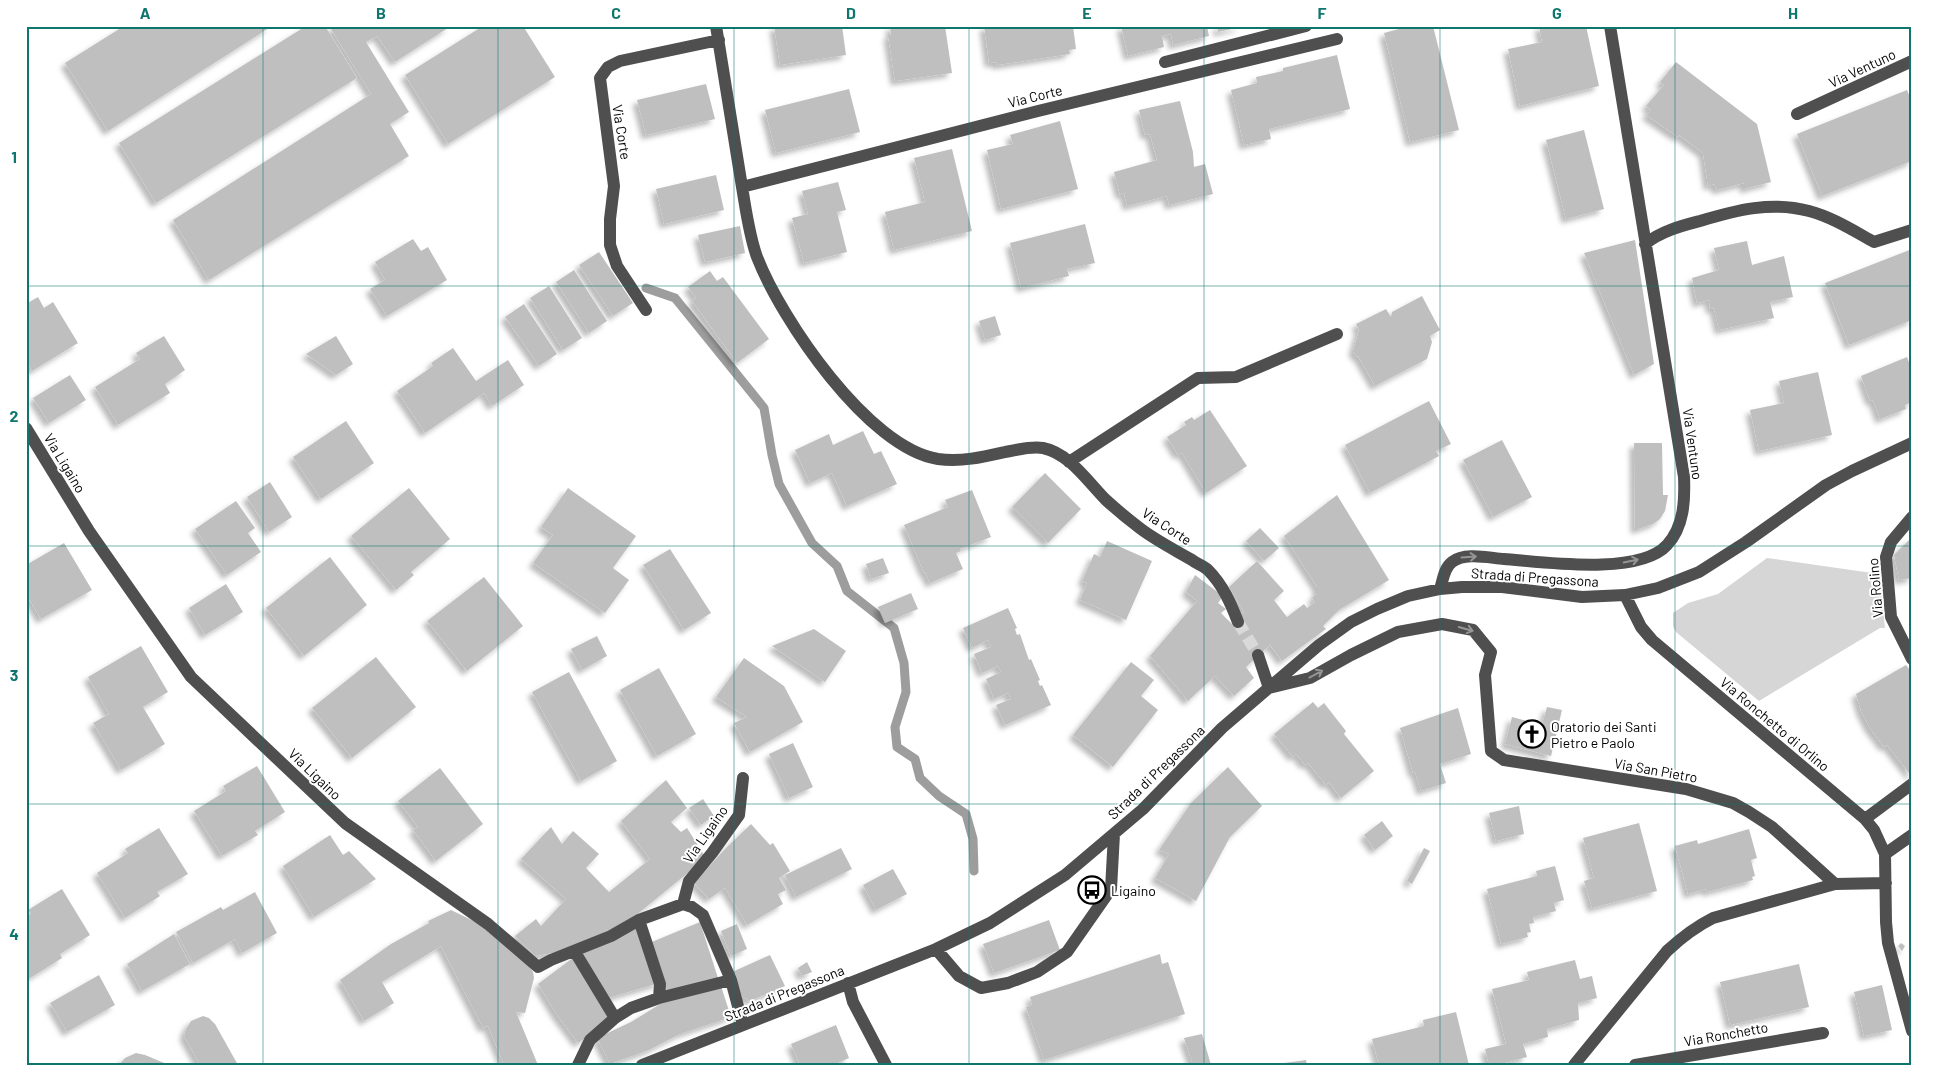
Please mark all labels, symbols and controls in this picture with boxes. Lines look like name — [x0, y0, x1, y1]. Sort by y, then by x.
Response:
text: A — [140, 3, 151, 22]
text: B — [376, 3, 386, 22]
text: C — [611, 3, 621, 22]
text: D — [846, 3, 856, 22]
text: E — [1082, 3, 1092, 22]
text: F — [1318, 3, 1327, 22]
text: G — [1552, 3, 1562, 22]
text: H — [1788, 3, 1798, 22]
street label: Via Ventuno — [1826, 45, 1898, 91]
street label: Via Corte — [1006, 81, 1064, 111]
street label: Via Corte — [609, 103, 635, 161]
text: 1 — [11, 147, 17, 166]
text: 2 — [10, 406, 19, 425]
street label: Via Ventuno — [1680, 407, 1706, 481]
street label: Via Ligaino — [41, 430, 89, 496]
street label: Via Corte — [1139, 504, 1195, 548]
one-way arrow — [1461, 553, 1477, 562]
one-way arrow — [1623, 555, 1639, 565]
street label: Via Rolino — [1864, 557, 1886, 619]
street label: Strada di Pregassona — [1471, 564, 1599, 590]
one-way arrow — [1458, 625, 1474, 635]
text: 3 — [10, 665, 18, 684]
one-way arrow — [1308, 669, 1323, 678]
street label: Via Ronchetto di Orlino — [1717, 673, 1833, 775]
place label: Oratorio dei Santi Pietro e Paolo — [1551, 718, 1656, 751]
church icon: Oratorio dei Santi Pietro e Paolo — [1517, 719, 1547, 749]
street label: Strada di Pregassona — [1104, 721, 1208, 823]
street label: Via Ligaino — [285, 745, 345, 803]
street label: Via San Pietro — [1613, 754, 1699, 786]
street label: Via Ligaino — [679, 802, 731, 866]
bus stop icon: Ligaino — [1077, 875, 1107, 905]
place label: Ligaino — [1111, 882, 1156, 899]
text: 4 — [9, 924, 19, 943]
street label: Strada di Pregassona — [721, 961, 847, 1025]
street label: Via Ronchetto — [1683, 1018, 1769, 1050]

